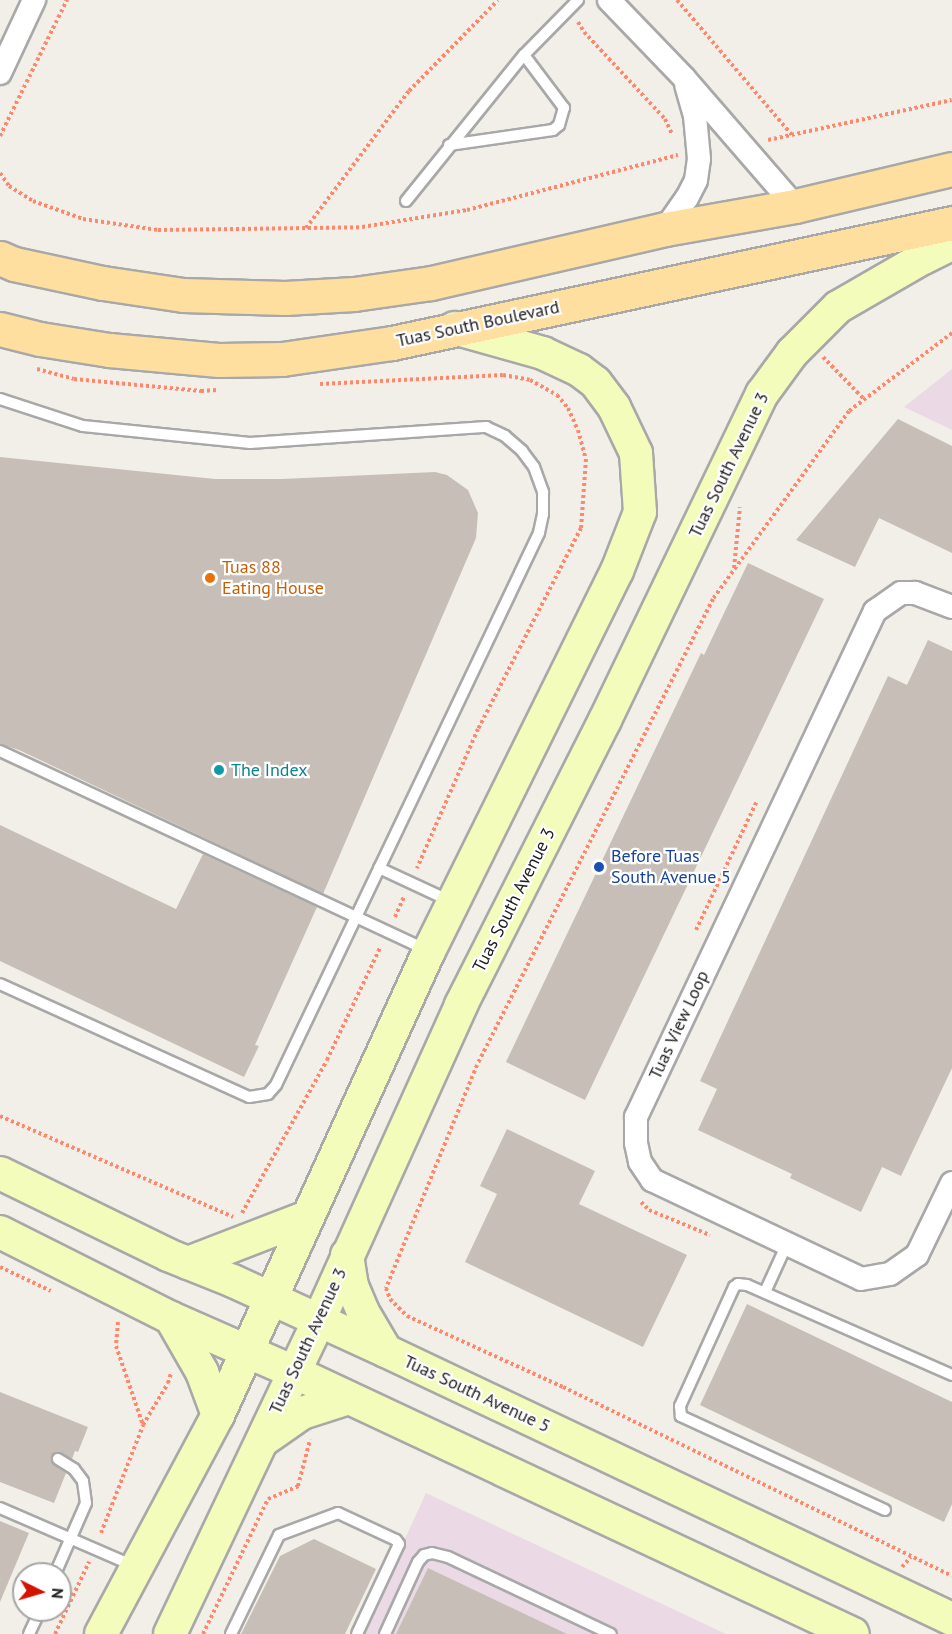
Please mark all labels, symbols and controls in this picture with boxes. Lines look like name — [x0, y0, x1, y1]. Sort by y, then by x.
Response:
street label: Tuas South Boulevard — [395, 296, 561, 352]
street label: Tuas South Avenue 3 — [684, 389, 774, 541]
place label: Tuas 88 Eating House — [222, 557, 324, 600]
marker: Tuas 88 Eating House — [203, 571, 217, 585]
place label: The Index — [231, 759, 308, 781]
marker: The Index — [212, 763, 226, 777]
street label: Tuas South Avenue 3 — [468, 824, 560, 976]
place label: Before Tuas South Avenue 5 — [611, 846, 731, 888]
marker: Before Tuas South Avenue 5 — [592, 860, 606, 874]
street label: Tuas View Loop — [644, 967, 714, 1083]
street label: Tuas South Avenue 3 — [264, 1264, 352, 1418]
street label: Tuas South Avenue 5 — [400, 1350, 554, 1438]
north arrow — [12, 1562, 72, 1622]
text: N — [48, 1587, 68, 1599]

